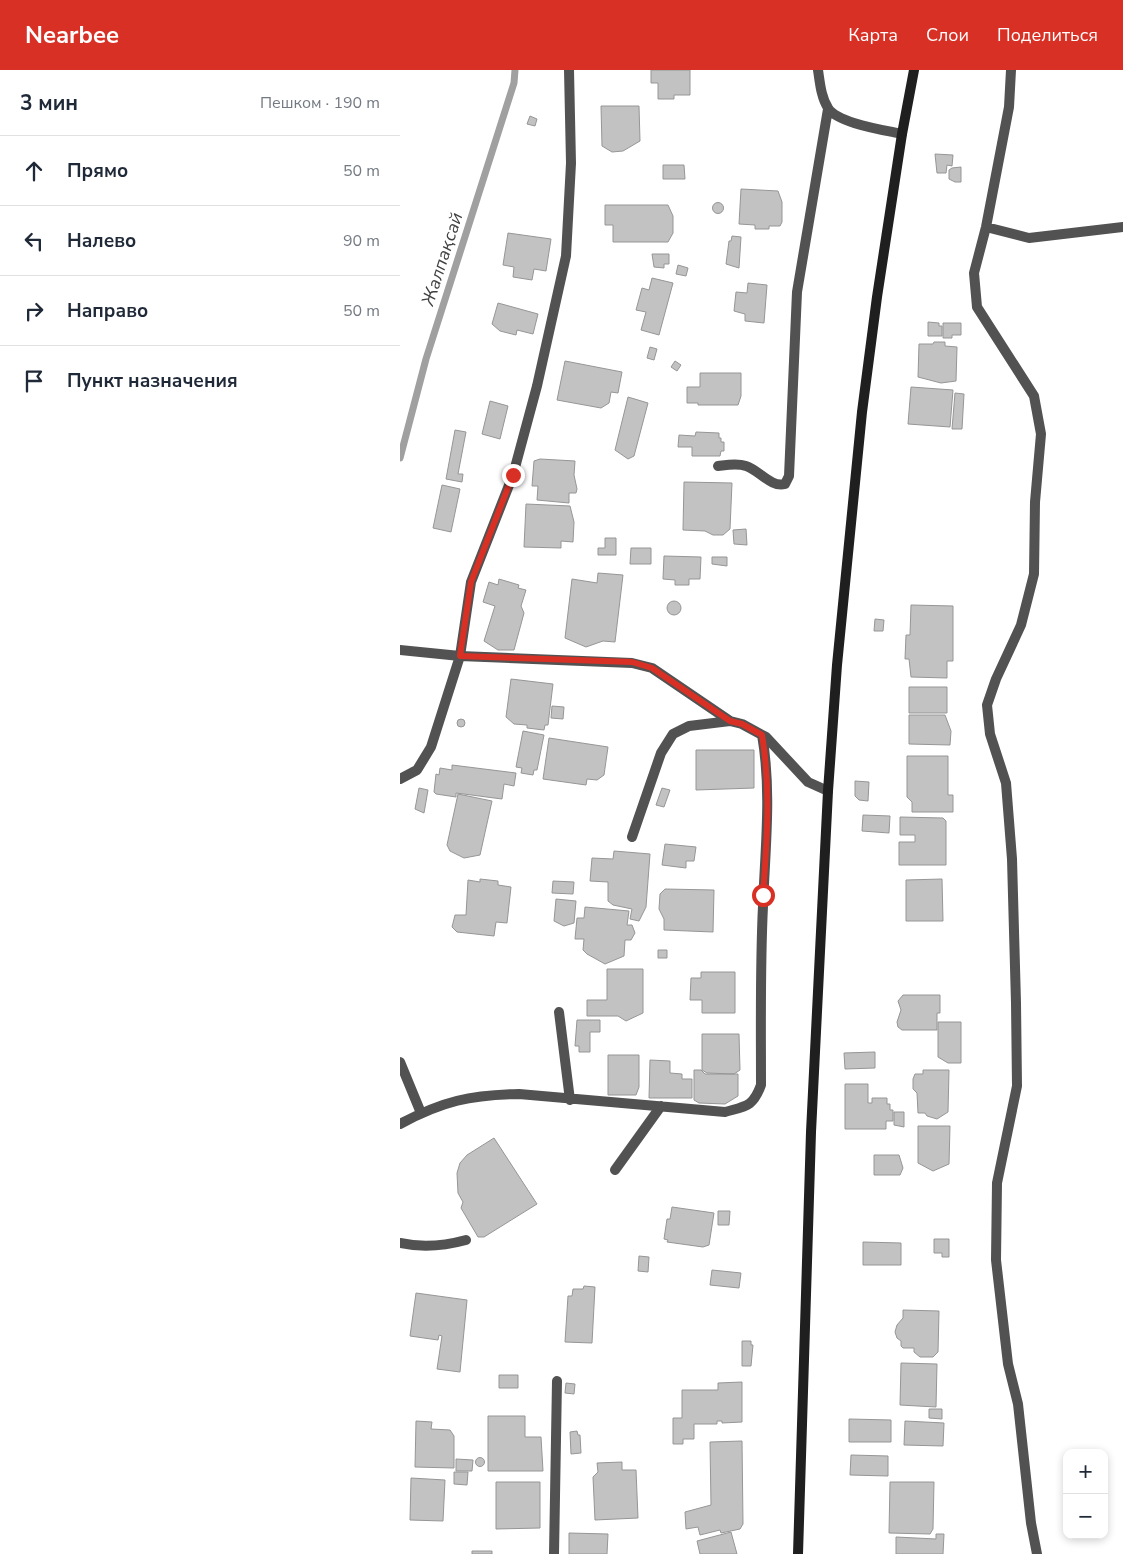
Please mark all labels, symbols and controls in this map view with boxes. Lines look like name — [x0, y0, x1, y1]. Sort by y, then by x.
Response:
text: Nearbee — [25, 19, 119, 51]
text: Карта — [848, 23, 898, 47]
text: Слои — [926, 23, 969, 47]
text: Поделиться — [997, 23, 1098, 47]
text: 3 мин — [20, 89, 78, 117]
text: Пешком · 190 m — [260, 92, 380, 114]
icon: ahead — [20, 157, 48, 185]
text: Прямо — [67, 158, 128, 184]
text: 50 m — [343, 160, 380, 182]
water label: Жалпақсай — [415, 209, 468, 310]
icon: left — [20, 227, 48, 255]
text: Налево — [67, 228, 136, 254]
text: 90 m — [343, 230, 380, 252]
icon: right — [20, 297, 48, 325]
text: Направо — [67, 298, 148, 324]
text: 50 m — [343, 300, 380, 322]
icon: arrive — [20, 367, 48, 395]
text: Пункт назначения — [67, 368, 238, 394]
route end — [502, 464, 525, 487]
route start — [752, 884, 775, 907]
map controls — [1063, 1449, 1108, 1539]
button: + — [1063, 1449, 1108, 1494]
button: − — [1063, 1494, 1108, 1539]

